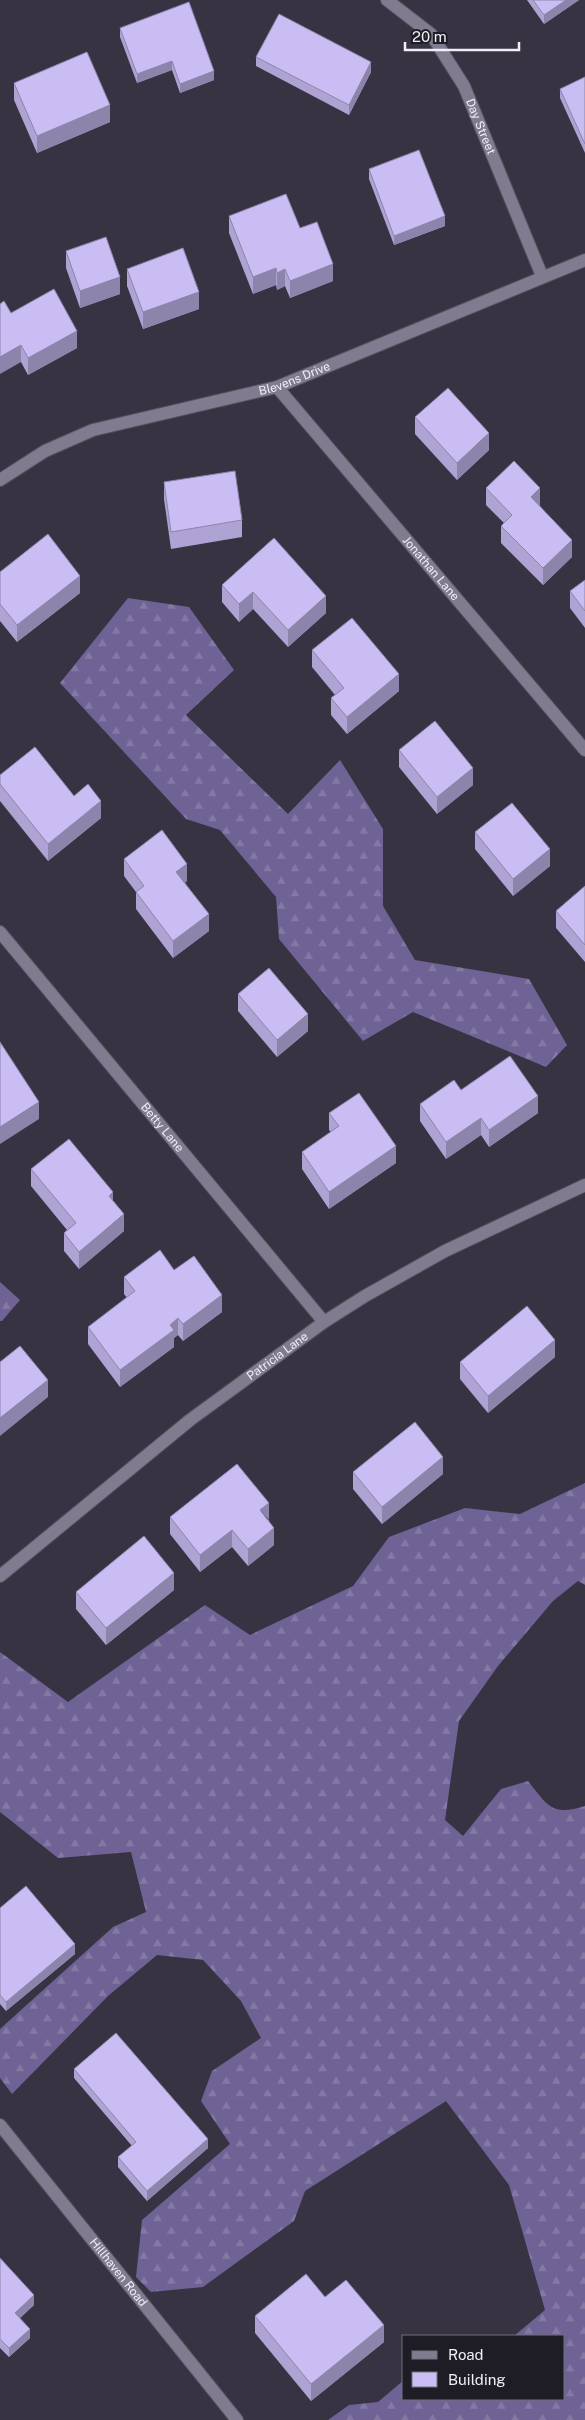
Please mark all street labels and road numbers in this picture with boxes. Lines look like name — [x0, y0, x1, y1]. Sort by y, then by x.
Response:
street label: Day Street — [463, 96, 498, 157]
street label: Blevens Drive — [257, 359, 332, 398]
street label: Jonathan Lane — [400, 533, 462, 604]
street label: Betty Lane — [138, 1100, 187, 1155]
street label: Patricia Lane — [244, 1329, 311, 1383]
street label: Hillhaven Road — [87, 2235, 150, 2309]

